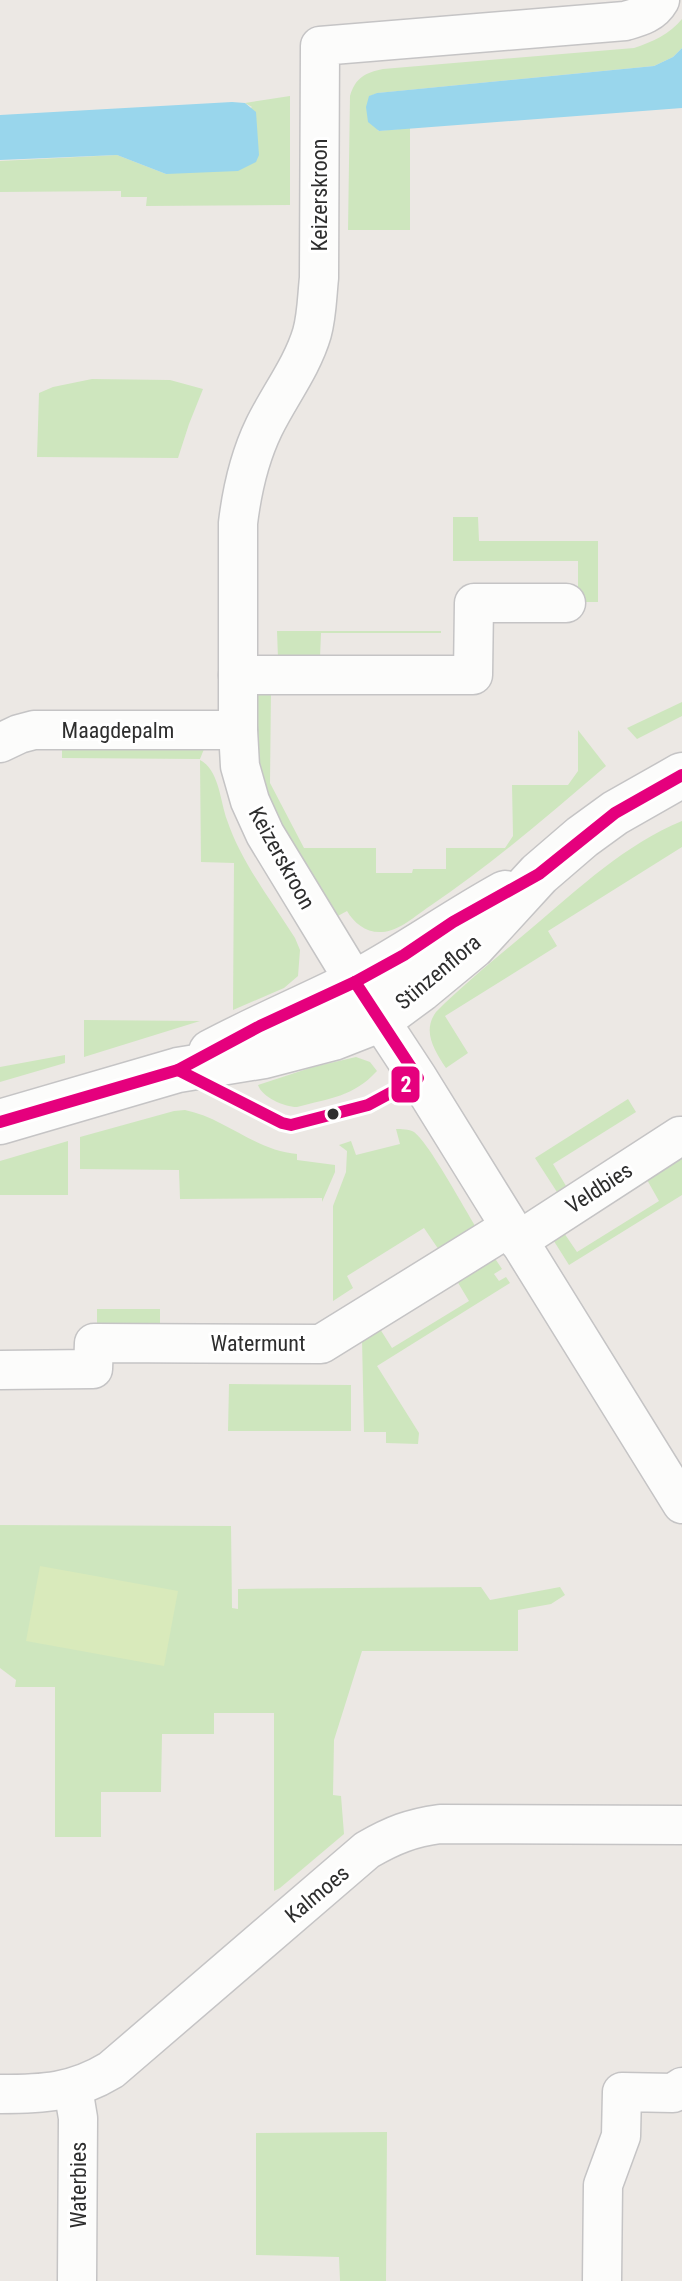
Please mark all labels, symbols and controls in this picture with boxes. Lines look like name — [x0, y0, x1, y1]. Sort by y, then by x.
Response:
street label: Keizerskroon — [307, 139, 332, 251]
street label: Maagdepalm — [62, 718, 174, 743]
street label: Keizerskroon — [244, 803, 320, 913]
street label: Stinzenflora — [391, 929, 485, 1015]
line badge: 2 — [390, 1065, 421, 1104]
text: 2 — [400, 1072, 412, 1097]
unlabelled marker — [325, 1106, 341, 1122]
street label: Veldbies — [561, 1157, 637, 1219]
street label: Watermunt — [211, 1331, 305, 1356]
street label: Kalmoes — [280, 1860, 354, 1928]
street label: Waterbies — [66, 2142, 91, 2228]

